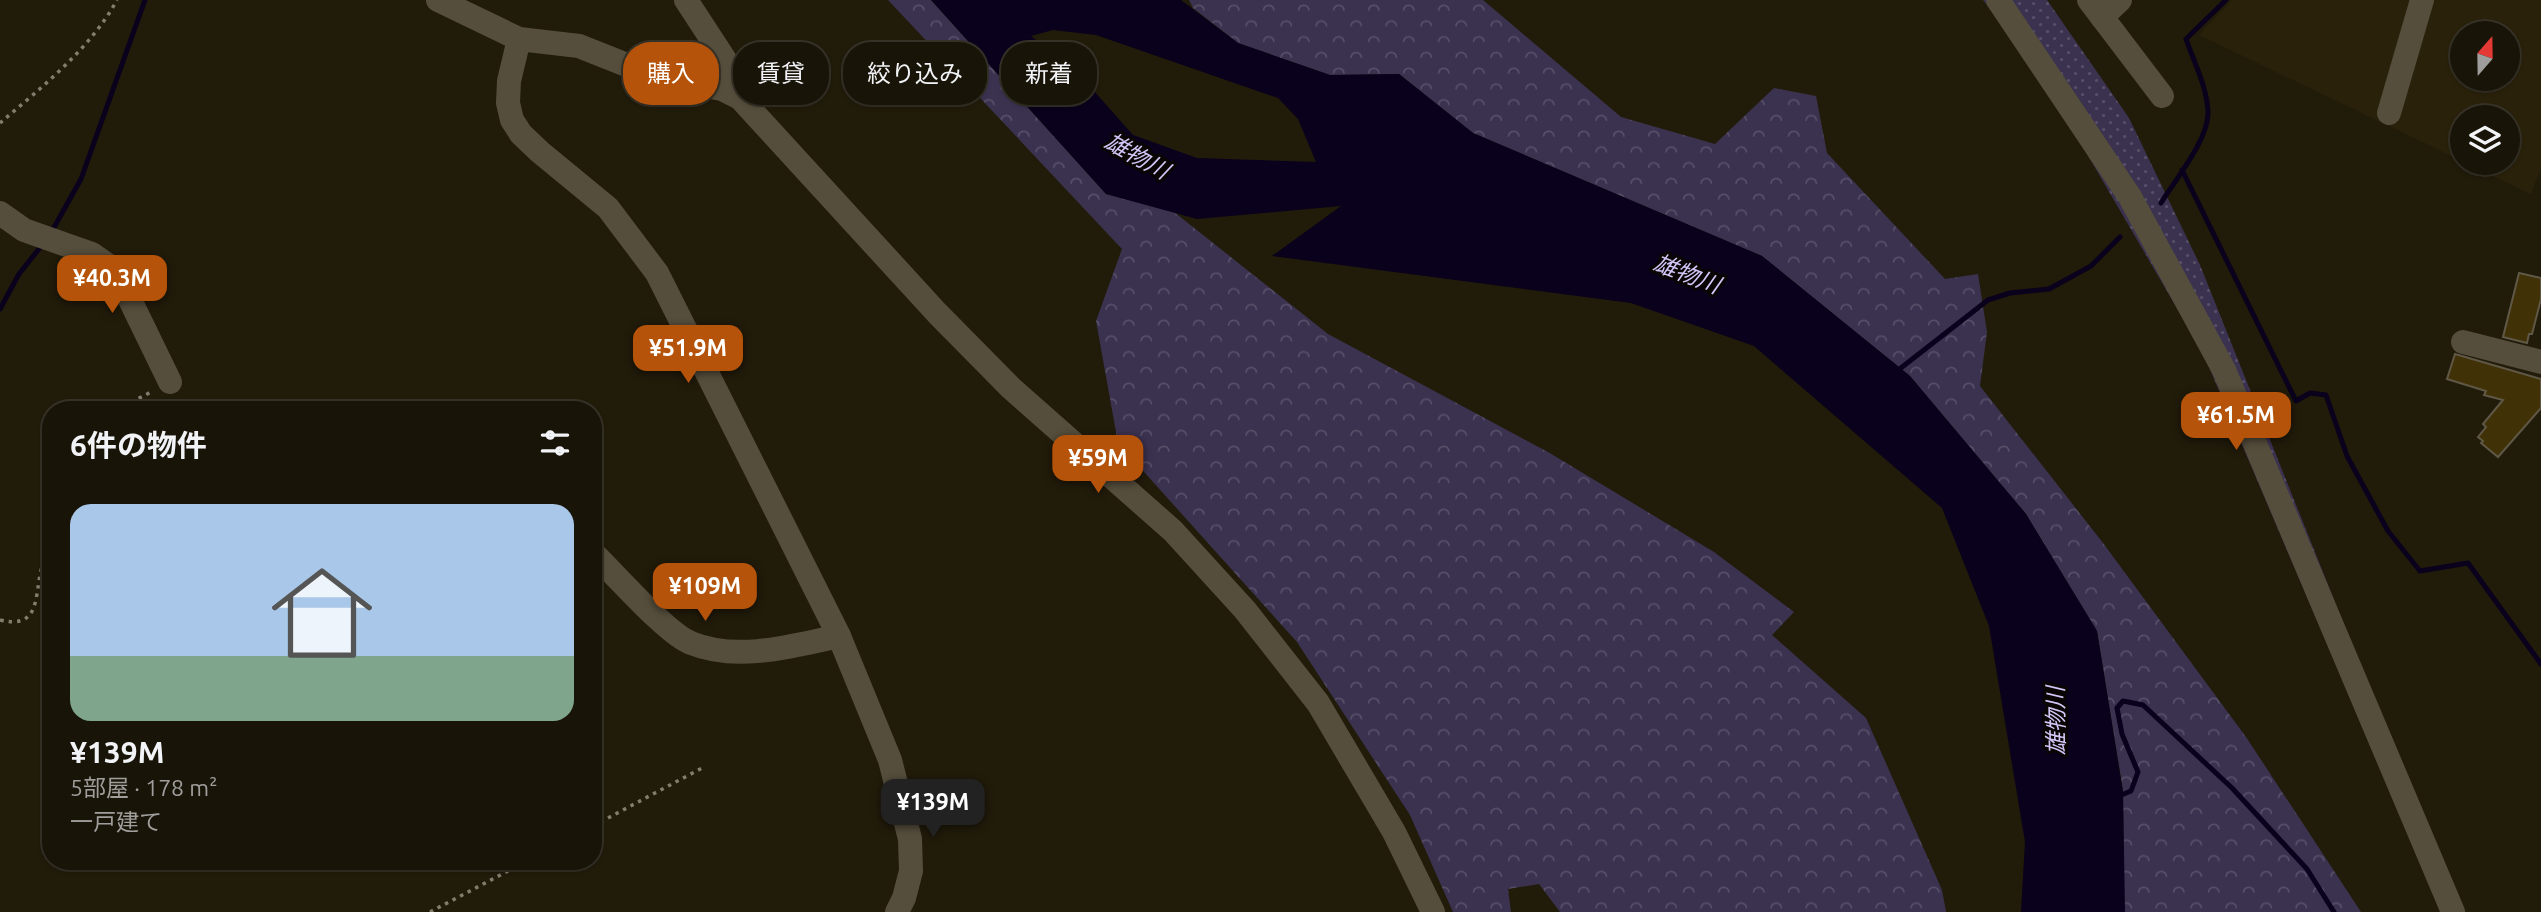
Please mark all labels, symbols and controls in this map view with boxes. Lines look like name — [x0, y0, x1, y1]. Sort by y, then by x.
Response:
north arrow — [2450, 21, 2520, 91]
map controls — [2450, 21, 2520, 175]
chip: 購入 — [623, 42, 719, 105]
chip: 賃貸 — [733, 42, 829, 105]
chip: 絞り込み — [843, 42, 987, 105]
chip: 新着 — [1001, 42, 1097, 105]
button: layers — [2450, 105, 2520, 175]
water label: 雄物川 — [1101, 128, 1176, 185]
water label: 雄物川 — [1650, 249, 1727, 299]
pin: ¥40.3M — [55, 256, 169, 315]
text: ¥40.3M — [73, 265, 151, 290]
pin: ¥51.9M — [631, 326, 745, 385]
text: ¥51.9M — [649, 335, 727, 360]
pin: ¥61.5M — [2179, 392, 2293, 452]
text: ¥61.5M — [2197, 402, 2275, 427]
icon: filters — [536, 424, 574, 462]
text: 6件の物件 — [70, 428, 207, 462]
pin: ¥59M — [1057, 435, 1139, 495]
text: ¥59M — [1068, 445, 1128, 470]
icon: home — [259, 550, 385, 676]
pin: ¥109M — [656, 564, 754, 623]
text: ¥109M — [669, 573, 741, 598]
water label: 雄物川 — [2042, 683, 2069, 756]
text: ¥139M — [70, 735, 164, 769]
text: 5部屋 · 178 m² — [70, 775, 217, 800]
pin: ¥139M — [884, 780, 982, 839]
text: ¥139M — [897, 789, 969, 814]
text: 一戸建て — [70, 809, 162, 834]

